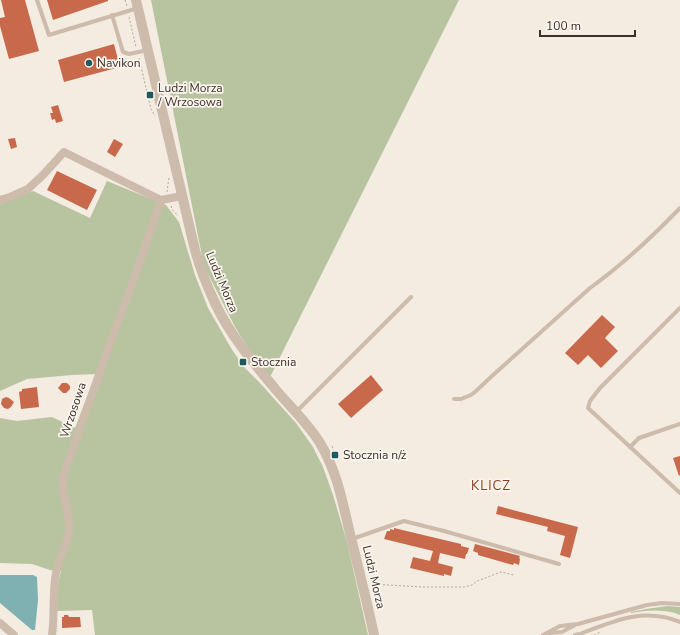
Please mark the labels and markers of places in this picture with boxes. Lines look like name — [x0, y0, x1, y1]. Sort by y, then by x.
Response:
place label: Navikon — [97, 55, 140, 71]
marker: Navikon — [84, 58, 94, 68]
place label: Ludzi Morza / Wrzosowa — [157, 80, 223, 110]
marker: Ludzi Morza / Wrzosowa — [145, 90, 155, 100]
place label: Stocznia — [251, 354, 296, 370]
marker: Stocznia — [238, 357, 248, 367]
place label: Stocznia n/ż — [343, 447, 407, 463]
marker: Stocznia n/ż — [330, 450, 340, 460]

